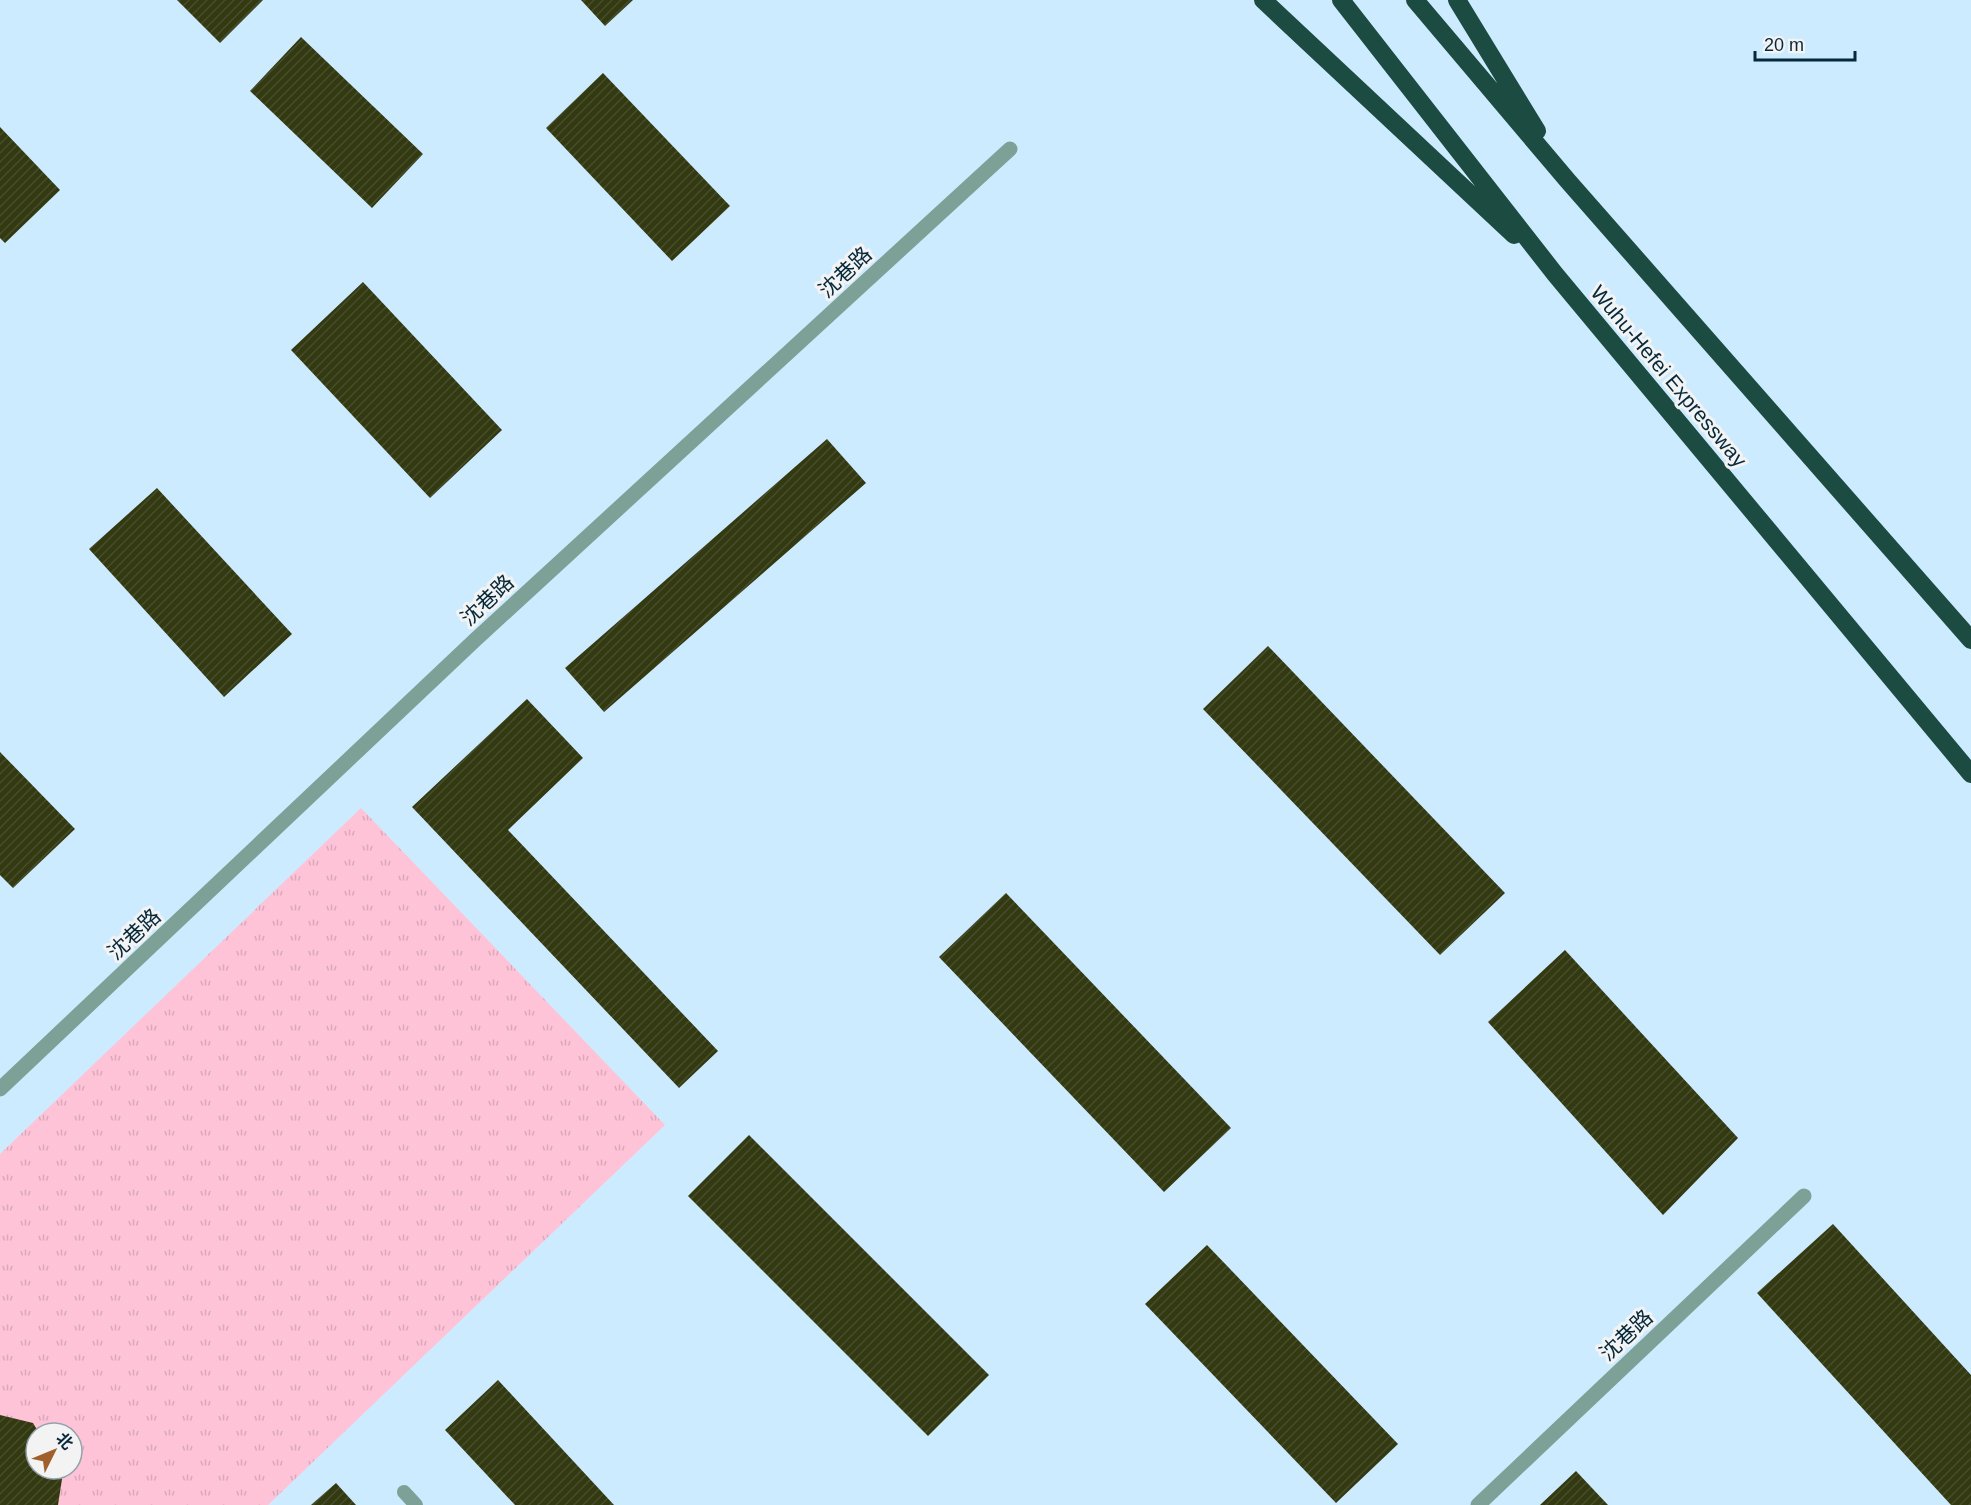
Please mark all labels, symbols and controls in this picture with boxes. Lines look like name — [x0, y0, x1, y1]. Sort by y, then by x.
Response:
scale bar — [1755, 24, 1856, 62]
text: 20 m — [1764, 35, 1804, 55]
street label: 沈巷路 — [814, 242, 876, 302]
street label: Wuhu-Hefei Expressway — [1586, 281, 1752, 472]
street label: 沈巷路 — [456, 570, 518, 630]
street label: 沈巷路 — [103, 904, 165, 964]
street label: 沈巷路 — [1595, 1305, 1657, 1365]
north arrow — [24, 1421, 84, 1481]
text: 北 — [53, 1429, 76, 1453]

